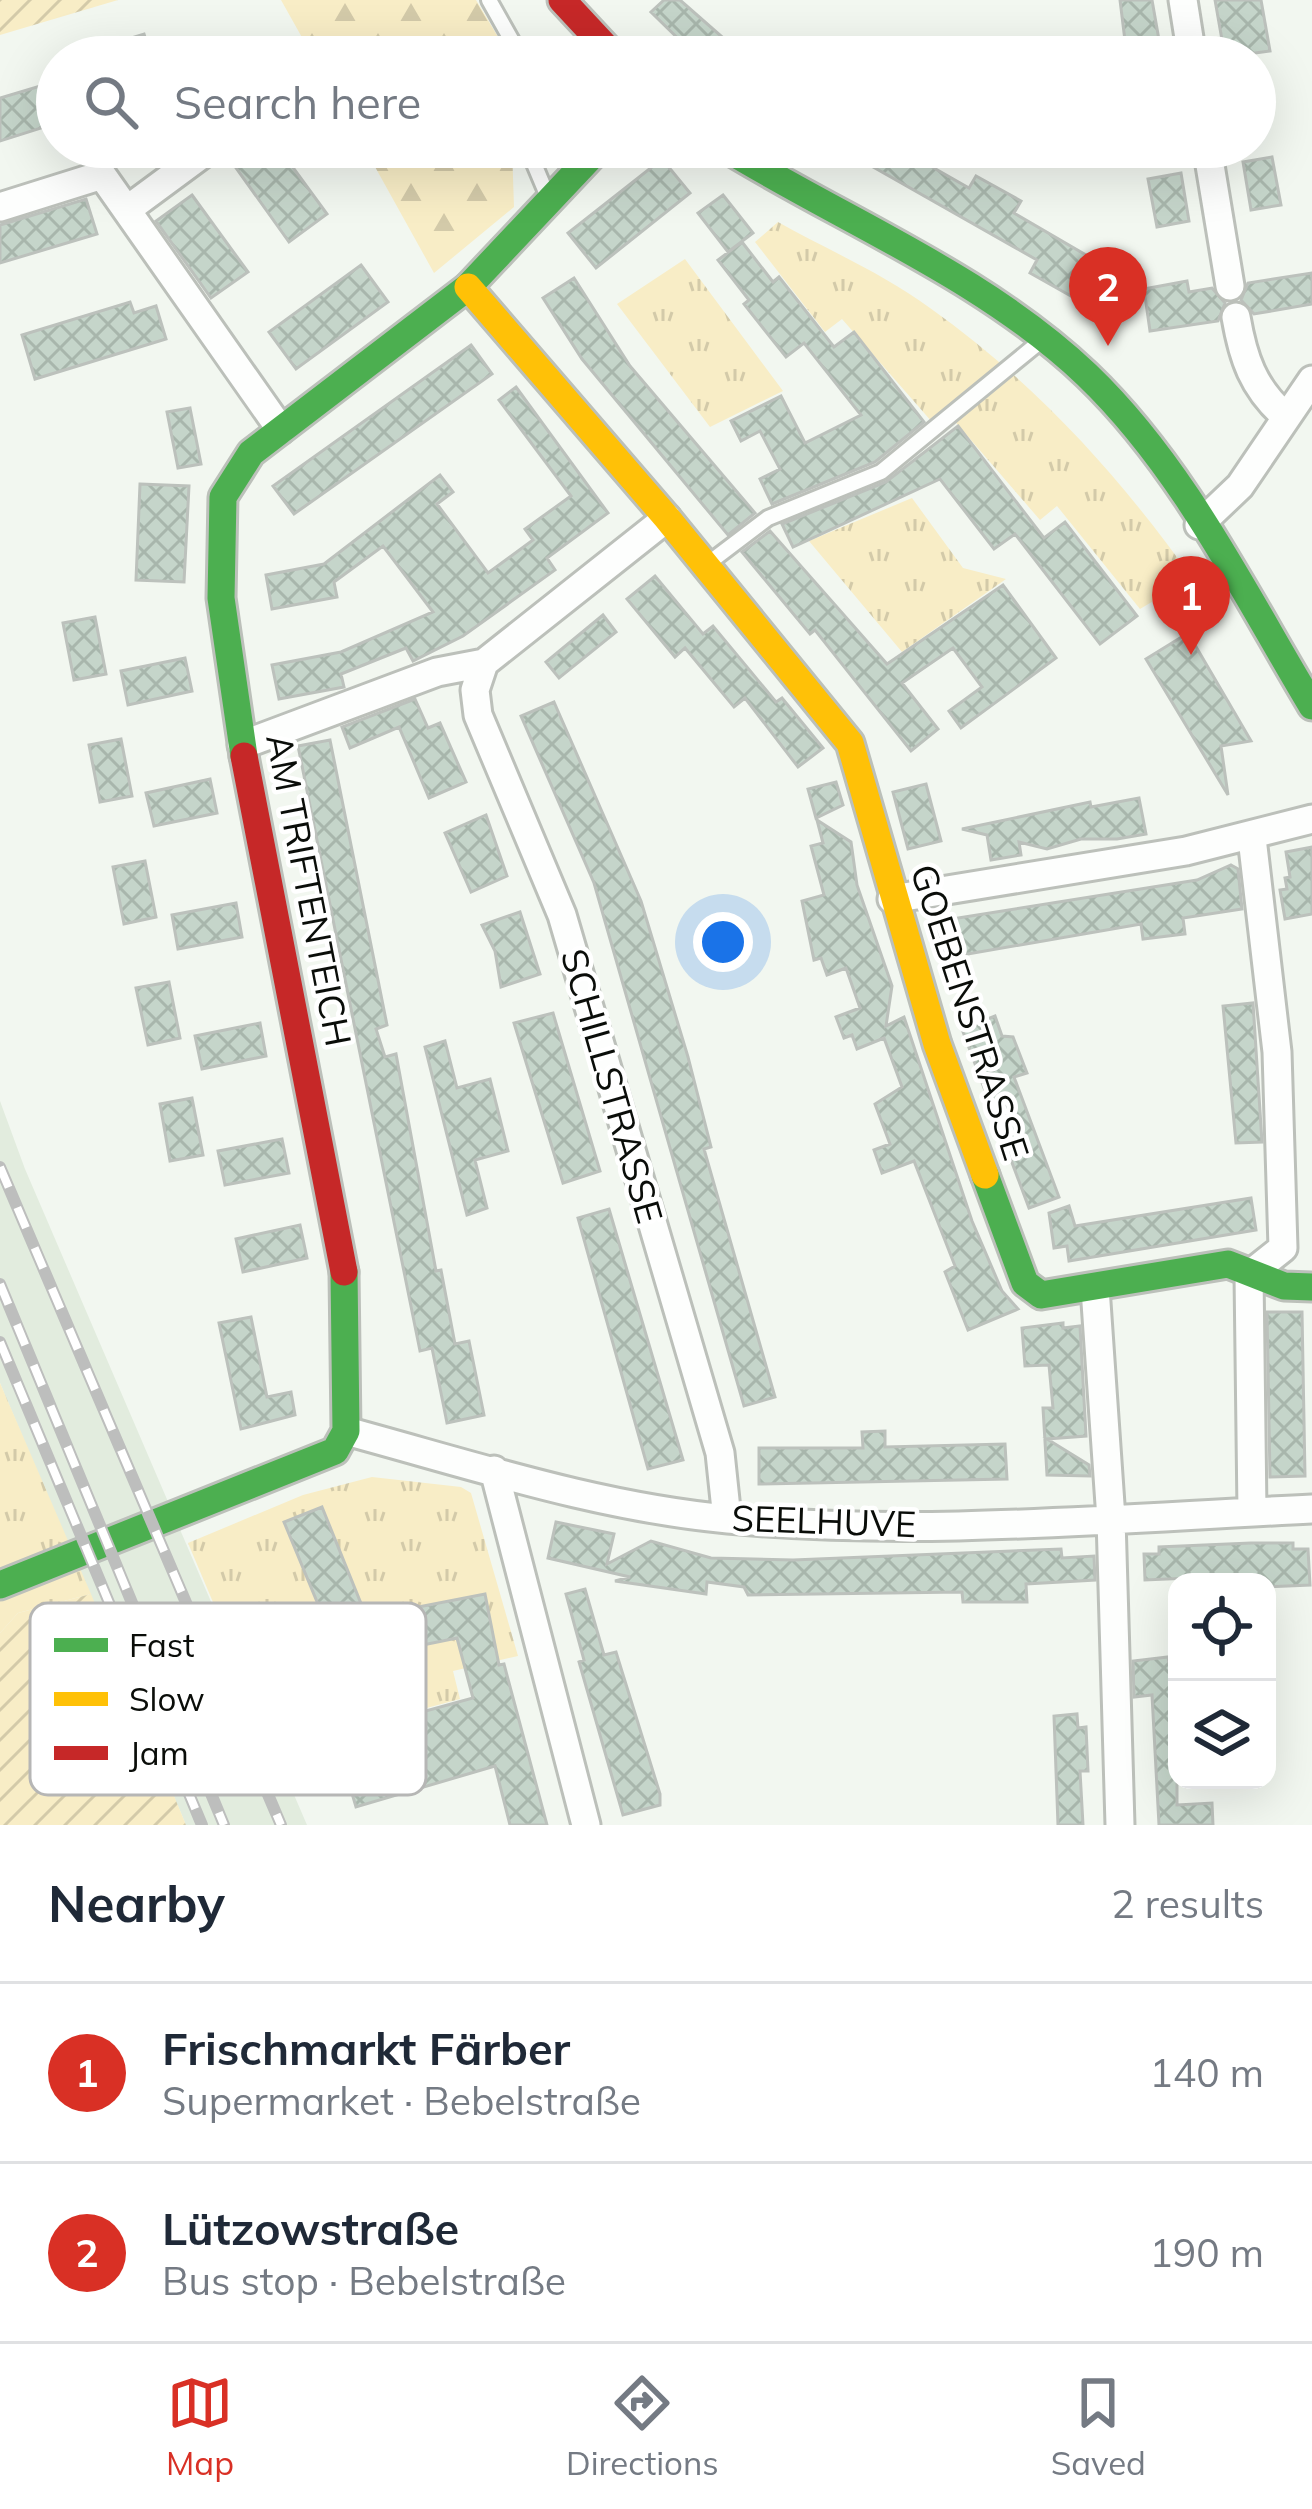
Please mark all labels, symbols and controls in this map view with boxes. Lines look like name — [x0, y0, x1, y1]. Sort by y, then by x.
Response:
search box — [36, 36, 1276, 168]
icon: search — [78, 69, 144, 135]
text: Search here — [174, 74, 421, 130]
pin: 2 — [1069, 247, 1147, 346]
pin: 1 — [1152, 556, 1230, 655]
street label: AM TRIFTENTEICH — [257, 730, 362, 1050]
street label: GOEBENSTRASSE — [901, 858, 1039, 1165]
your location — [693, 912, 753, 972]
street label: SCHILLSTRASSE — [552, 944, 673, 1228]
street label: SEELHUVE — [731, 1495, 917, 1546]
map controls — [1168, 1573, 1276, 1789]
button: locate — [1168, 1573, 1276, 1681]
legend — [30, 1603, 426, 1795]
text: Fast — [129, 1624, 194, 1665]
text: Slow — [129, 1678, 205, 1719]
button: layers — [1168, 1681, 1276, 1789]
text: Jam — [129, 1732, 189, 1773]
text: Nearby — [48, 1871, 225, 1935]
text: 2 results — [1111, 1879, 1264, 1928]
text: Frischmarkt Färber — [162, 2020, 570, 2076]
text: 1 — [75, 2048, 99, 2097]
text: 140 m — [1149, 2048, 1264, 2097]
text: Supermarket · Bebelstraße — [162, 2076, 641, 2125]
text: Lützowstraße — [162, 2200, 459, 2256]
text: 2 — [75, 2228, 99, 2277]
text: 190 m — [1149, 2228, 1264, 2277]
text: Bus stop · Bebelstraße — [162, 2256, 566, 2305]
tab: Map — [166, 2370, 234, 2483]
tab: Directions — [566, 2370, 719, 2483]
tab: Saved — [1051, 2370, 1146, 2483]

